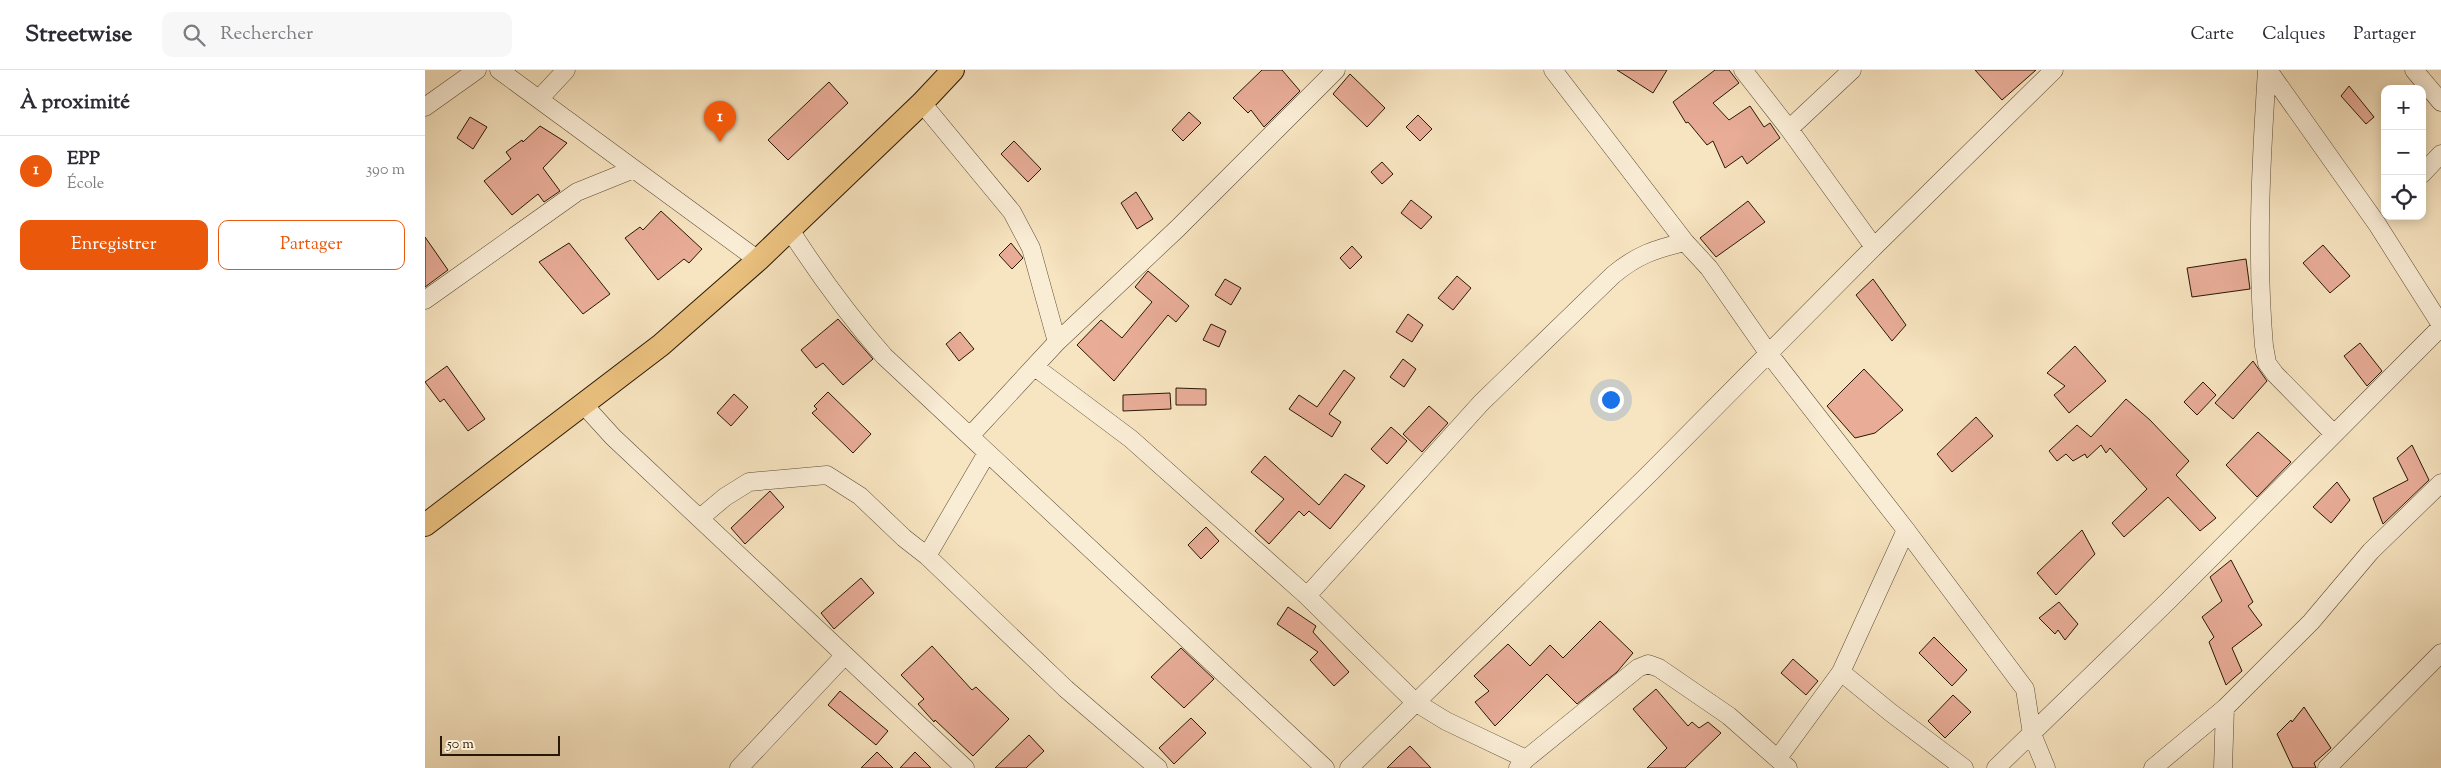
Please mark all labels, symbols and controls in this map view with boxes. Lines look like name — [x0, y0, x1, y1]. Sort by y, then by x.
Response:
search box — [162, 12, 512, 57]
text: Streetwise — [25, 18, 132, 52]
icon: search — [180, 21, 208, 49]
text: Rechercher — [220, 21, 313, 48]
text: Carte — [2191, 22, 2234, 48]
text: Calques — [2262, 22, 2325, 48]
text: Partager — [2353, 22, 2416, 48]
map controls — [2381, 85, 2426, 220]
button: + — [2381, 85, 2426, 130]
text: À proximité — [20, 88, 130, 118]
pin: 1 — [704, 101, 736, 142]
button: − — [2381, 130, 2426, 175]
text: EPP — [67, 146, 100, 173]
text: 1 — [33, 159, 39, 182]
text: 390 m — [366, 159, 405, 182]
text: École — [67, 173, 104, 196]
button: locate — [2381, 175, 2426, 220]
button: Enregistrer — [20, 220, 208, 270]
button: Partager — [218, 220, 405, 270]
your location — [1598, 387, 1624, 413]
scale bar — [440, 733, 560, 756]
text: 50 m — [447, 735, 474, 755]

